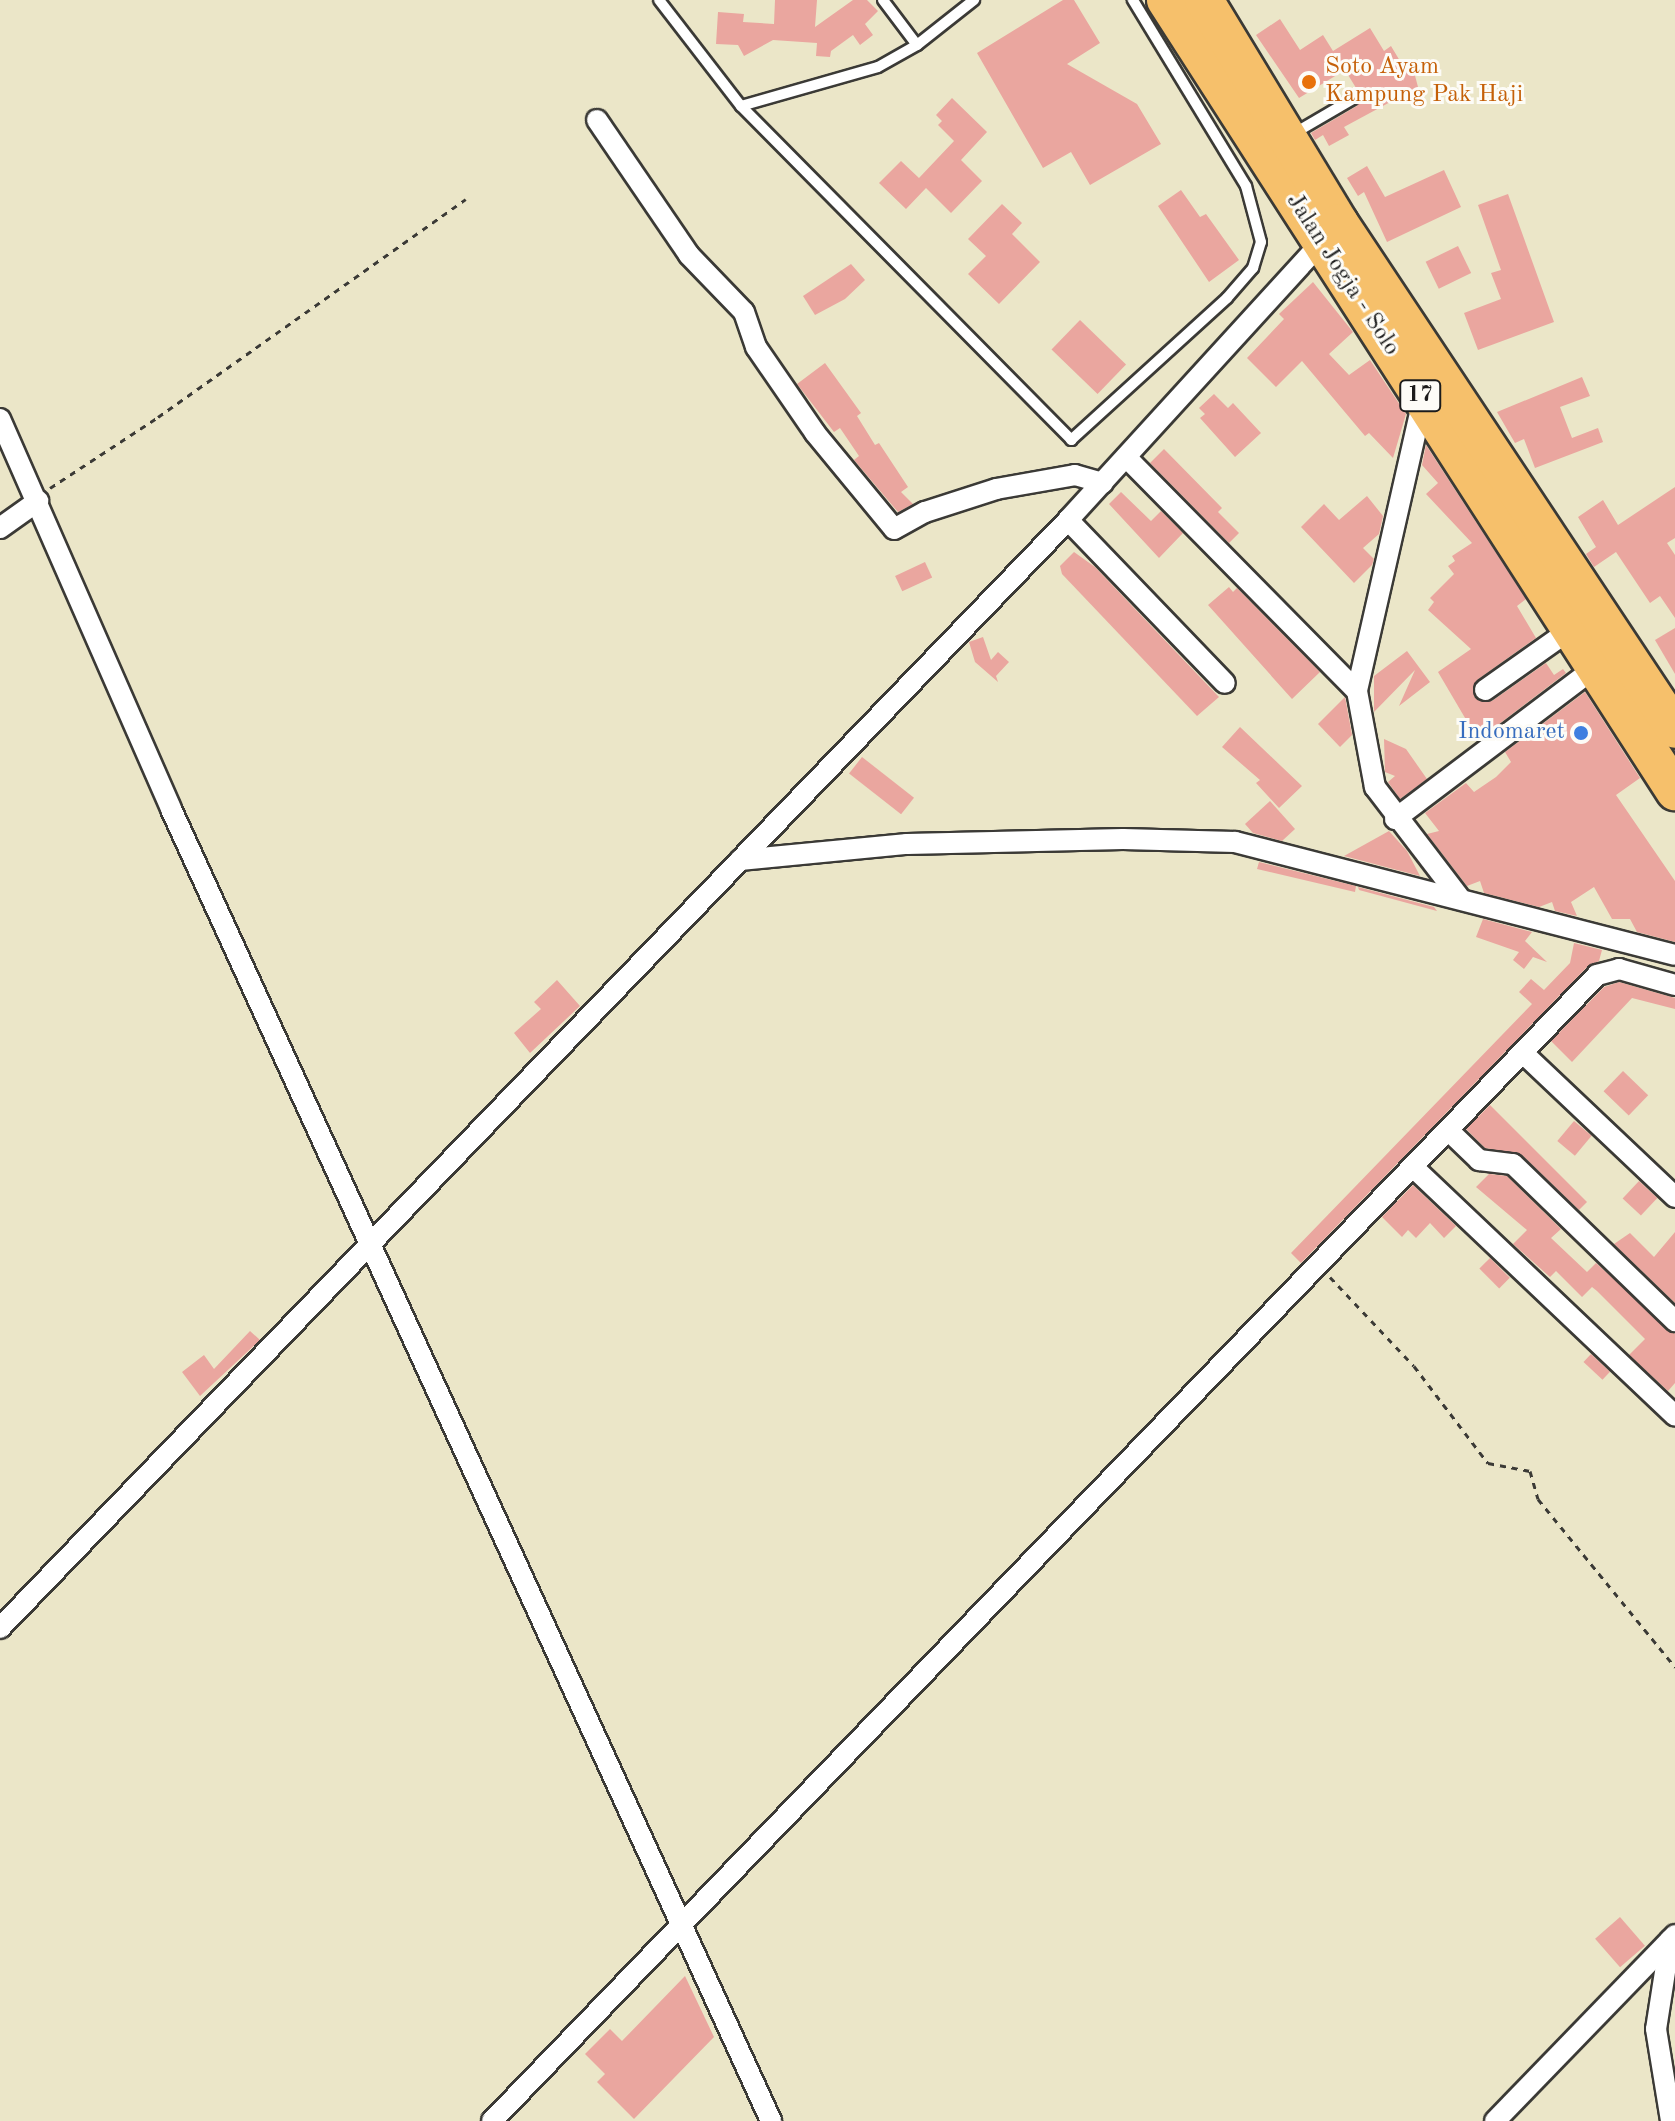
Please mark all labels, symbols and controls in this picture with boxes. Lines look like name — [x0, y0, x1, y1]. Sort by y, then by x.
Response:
place label: Soto Ayam Kampung Pak Haji — [1325, 54, 1523, 110]
marker: Soto Ayam Kampung Pak Haji — [1300, 73, 1318, 91]
street label: Jalan Jogja - Solo — [1279, 188, 1405, 362]
road number: 17 — [1398, 378, 1442, 414]
place label: Indomaret — [1458, 719, 1565, 747]
marker: Indomaret — [1572, 724, 1590, 742]

